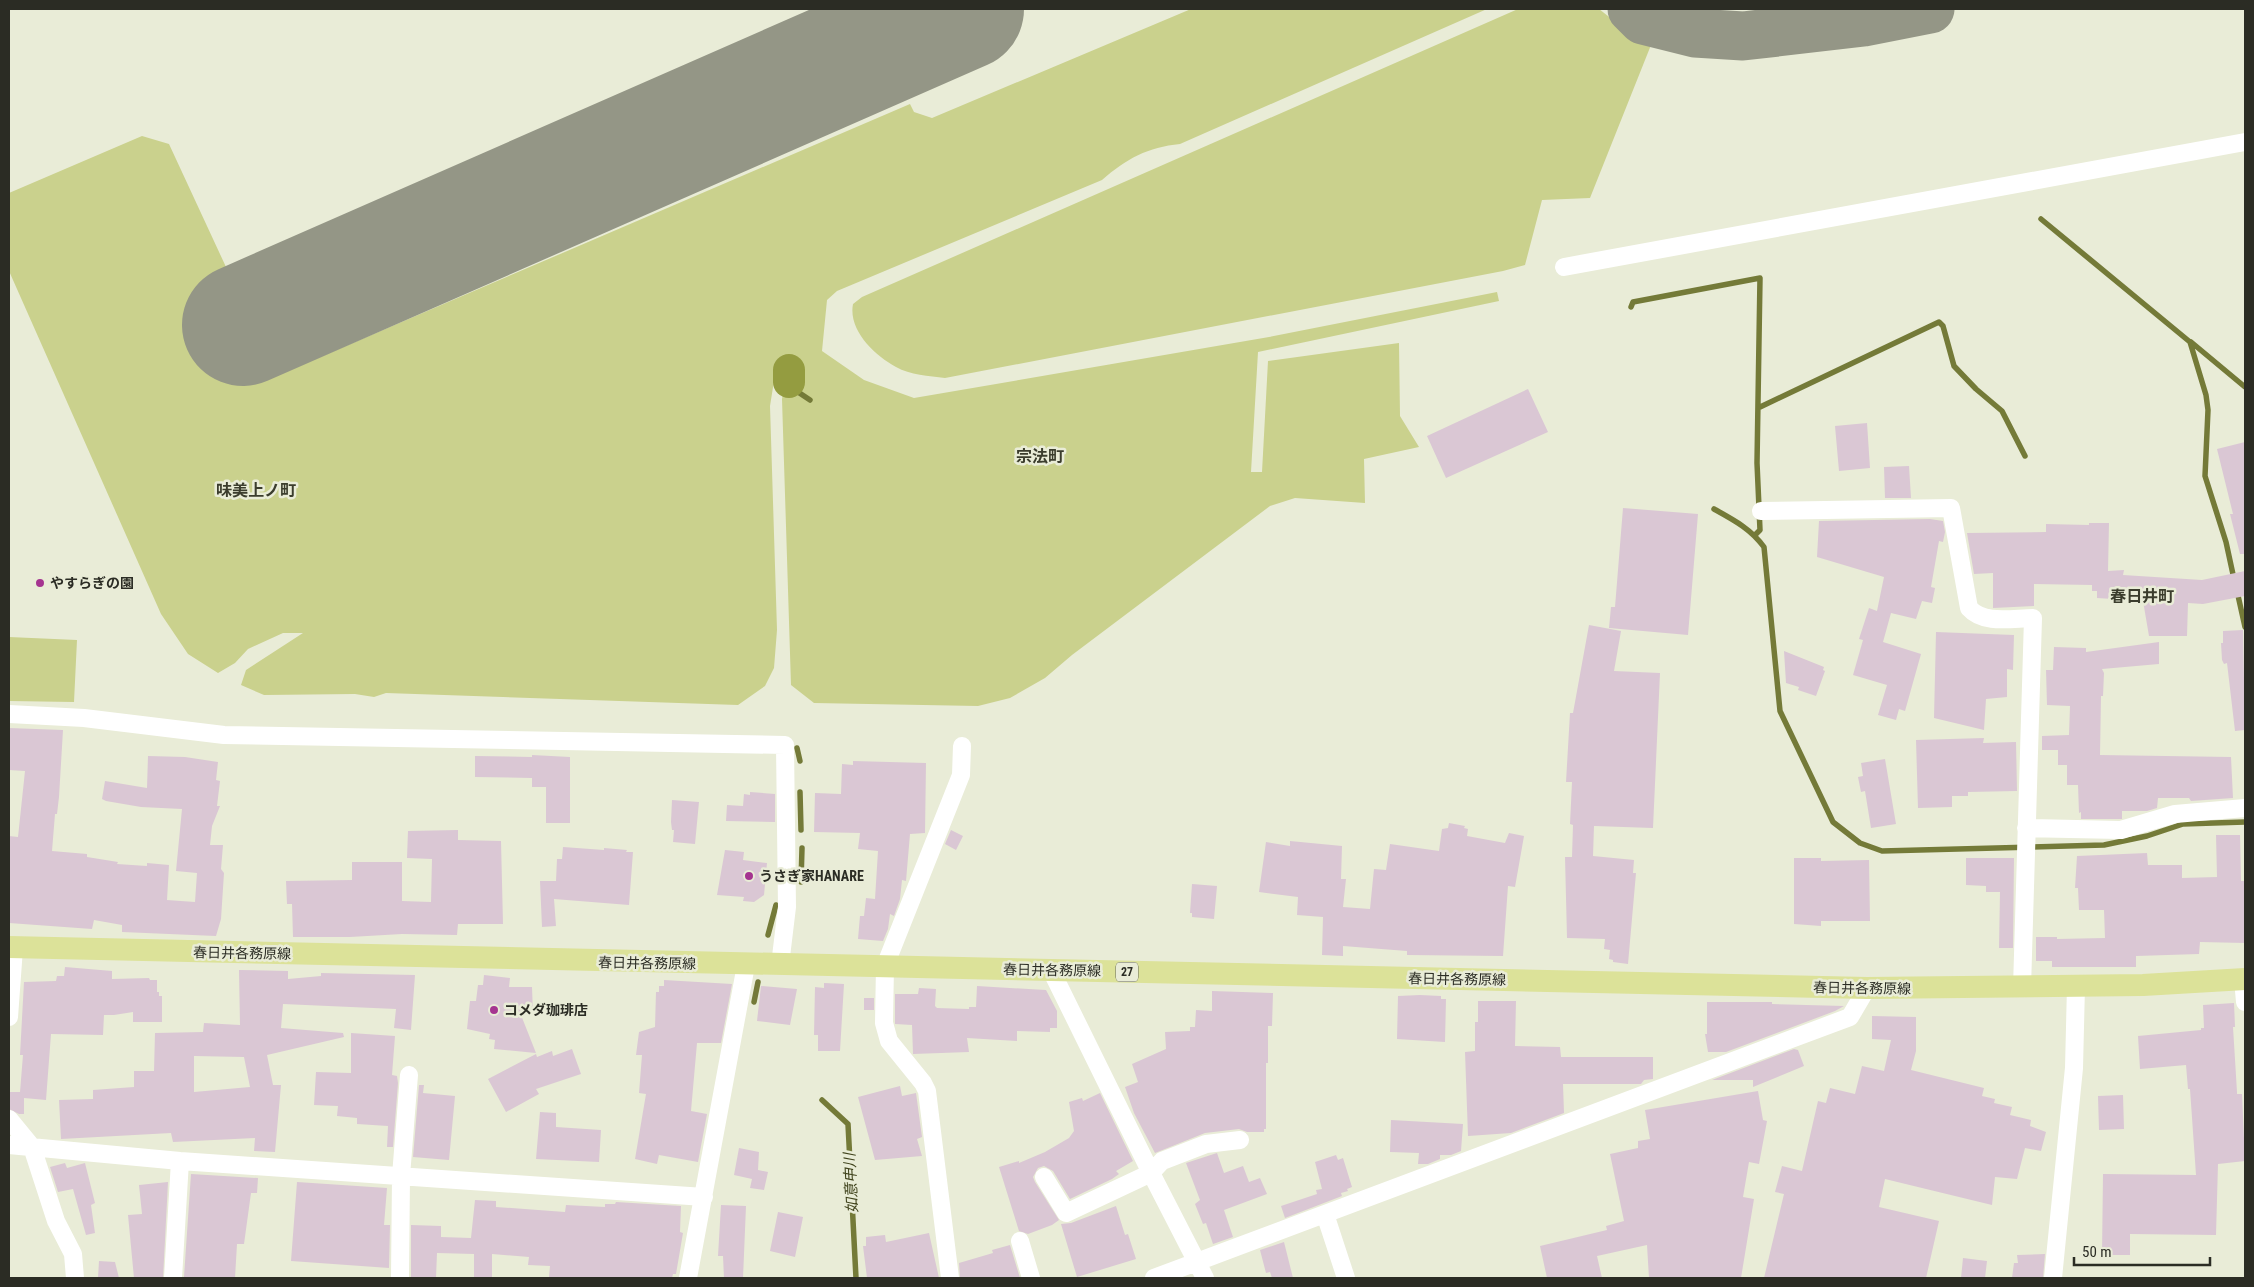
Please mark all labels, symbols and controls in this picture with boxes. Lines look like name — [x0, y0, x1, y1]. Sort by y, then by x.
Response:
district label: 宗法町 — [1016, 447, 1064, 466]
district label: 味美上ノ町 — [216, 481, 296, 500]
place label: やすらぎの園 — [50, 575, 134, 591]
marker: やすらぎの園 — [34, 577, 46, 589]
district label: 春日井町 — [2110, 587, 2174, 606]
place label: うさぎ家HANARE — [759, 868, 864, 884]
marker: うさぎ家HANARE — [743, 870, 755, 882]
street label: 春日井各務原線 — [193, 944, 291, 962]
street label: 春日井各務原線 — [598, 954, 696, 972]
street label: 春日井各務原線 — [1003, 961, 1101, 979]
road number: 27 — [1116, 962, 1138, 982]
street label: 春日井各務原線 — [1408, 970, 1506, 988]
street label: 春日井各務原線 — [1813, 979, 1911, 997]
place label: コメダ珈琲店 — [504, 1002, 588, 1018]
marker: コメダ珈琲店 — [488, 1004, 500, 1016]
water label: 如意申川 — [840, 1151, 862, 1213]
scale bar — [2074, 1234, 2210, 1266]
text: 50 m — [2082, 1243, 2112, 1261]

